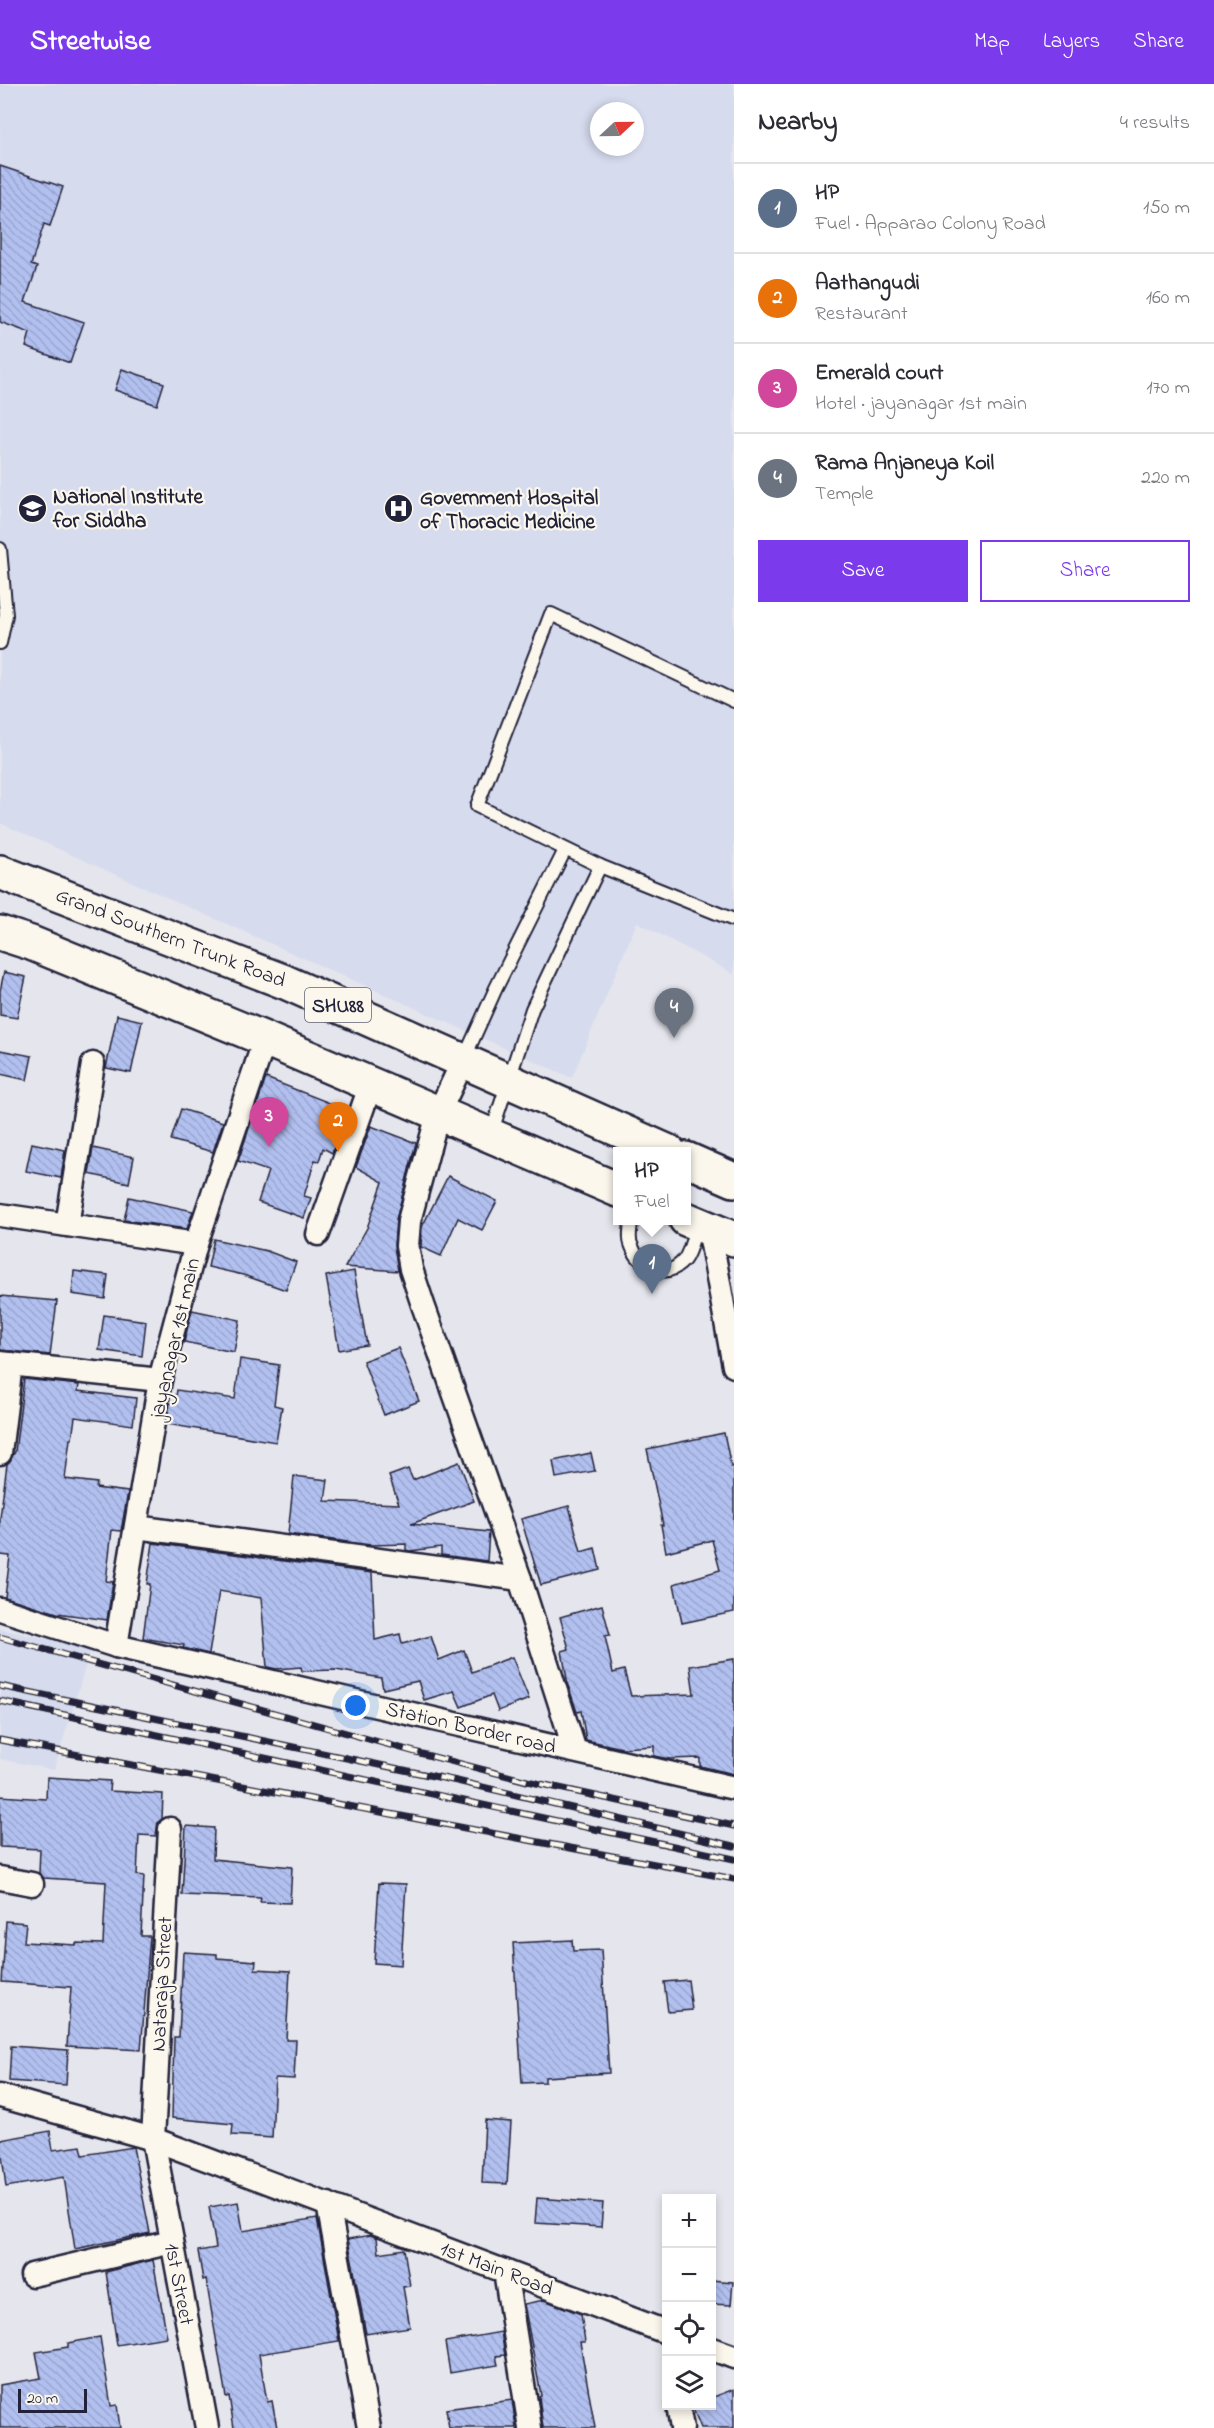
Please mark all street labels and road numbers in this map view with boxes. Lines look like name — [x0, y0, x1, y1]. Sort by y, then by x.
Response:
street label: Grand Southern Trunk Road — [51, 881, 290, 997]
road number: SHU88 — [305, 988, 371, 1022]
street label: jayanagar 1st main — [142, 1255, 211, 1425]
street label: Station Border road — [382, 1695, 559, 1763]
street label: Nataraja Street — [144, 1916, 182, 2053]
street label: 1st Main Road — [435, 2235, 557, 2305]
street label: 1st Street — [155, 2241, 201, 2328]

